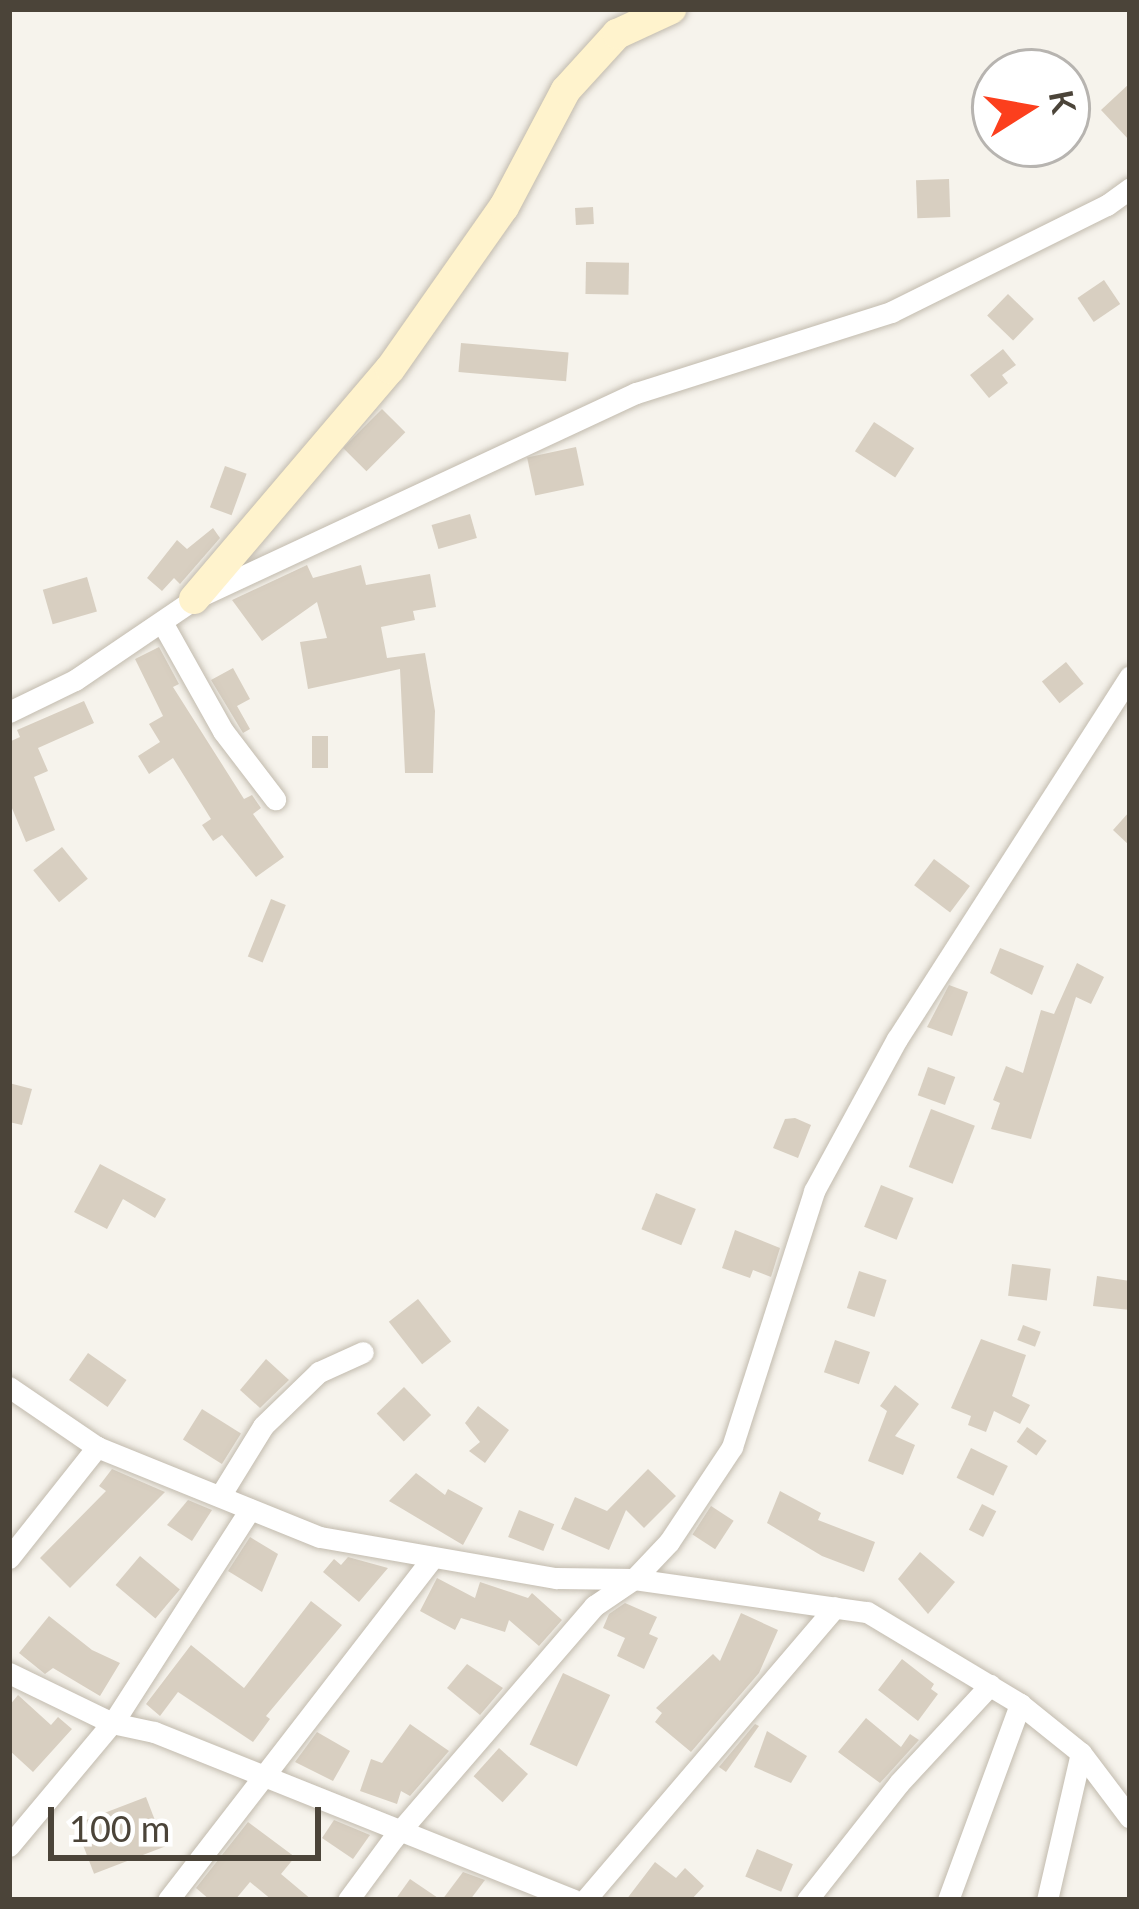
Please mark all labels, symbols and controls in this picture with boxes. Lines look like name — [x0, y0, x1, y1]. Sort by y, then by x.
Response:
north arrow — [971, 48, 1091, 168]
text: K — [1042, 87, 1085, 117]
scale bar — [54, 1783, 327, 1857]
text: 100 m — [69, 1806, 170, 1850]

